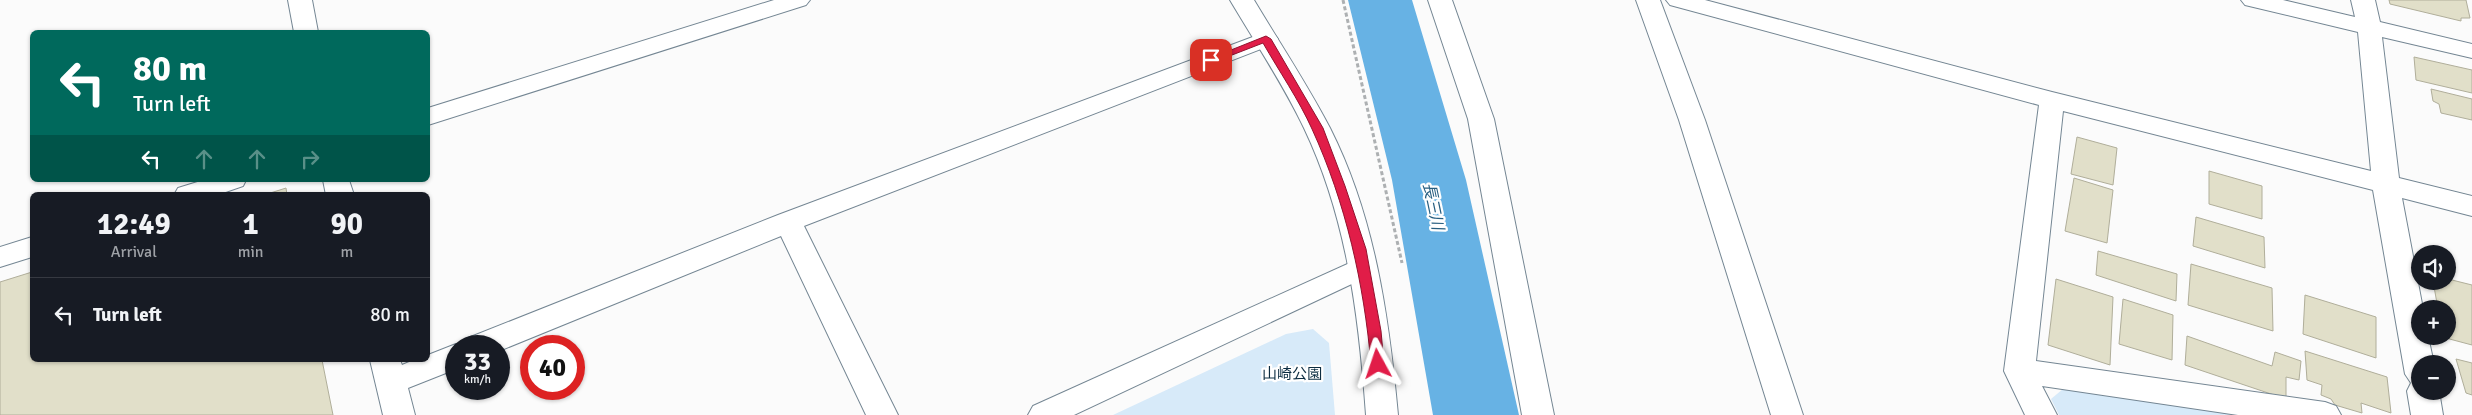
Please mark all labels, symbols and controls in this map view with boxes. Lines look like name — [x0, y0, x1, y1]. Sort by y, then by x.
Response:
pin — [1190, 39, 1232, 81]
icon: arrive — [1197, 46, 1225, 74]
text: 80 m — [133, 47, 207, 90]
icon: left — [50, 50, 115, 115]
text: Turn left — [133, 90, 211, 117]
icon: left — [137, 145, 165, 173]
icon: ahead — [190, 145, 218, 173]
icon: ahead — [243, 145, 271, 173]
icon: right — [296, 145, 324, 173]
water label: 長三川 — [1418, 181, 1448, 234]
text: 12:49 — [97, 206, 171, 243]
text: 1 — [243, 206, 259, 243]
text: 90 — [331, 206, 363, 243]
text: Arrival — [111, 242, 157, 262]
text: min — [238, 242, 264, 262]
text: m — [340, 242, 353, 262]
map controls — [2411, 245, 2456, 400]
button: sound — [2411, 245, 2456, 290]
button: + — [2411, 300, 2456, 345]
icon: left — [50, 301, 78, 329]
text: Turn left — [93, 303, 162, 327]
text: 80 m — [370, 303, 410, 327]
speed limit sign: 40 — [520, 335, 585, 400]
position arrow — [1351, 337, 1403, 389]
text: 33 — [464, 346, 491, 377]
button: − — [2411, 355, 2456, 400]
park label: 山崎公園 — [1262, 365, 1322, 383]
text: km/h — [464, 372, 491, 387]

